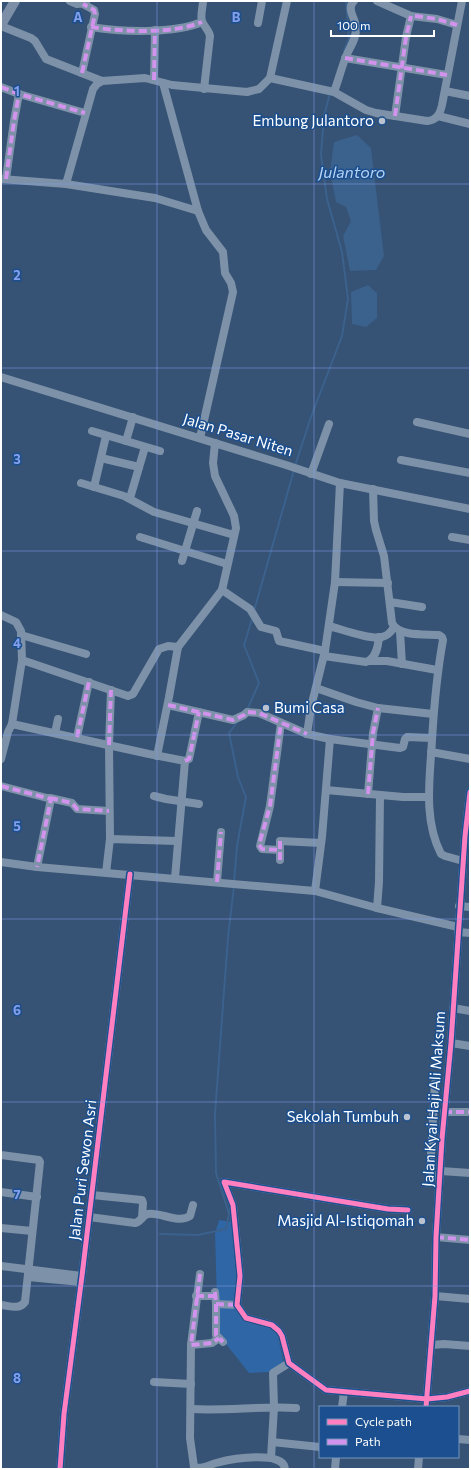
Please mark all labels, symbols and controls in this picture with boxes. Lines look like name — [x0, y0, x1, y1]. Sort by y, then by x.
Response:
text: A — [73, 9, 83, 25]
text: B — [232, 9, 241, 25]
scale bar — [331, 12, 434, 38]
text: 100 m — [337, 18, 371, 32]
text: 1 — [14, 83, 20, 99]
place label: Embung Julantoro — [252, 111, 374, 129]
marker: Embung Julantoro — [377, 116, 387, 126]
water label: Julantoro — [317, 162, 385, 181]
text: 2 — [13, 267, 21, 283]
street label: Jalan Pasar Niten — [181, 409, 295, 459]
text: 3 — [13, 451, 21, 467]
text: 4 — [13, 635, 21, 651]
place label: Bumi Casa — [274, 698, 345, 716]
marker: Bumi Casa — [261, 703, 271, 713]
text: 5 — [13, 818, 21, 834]
text: 6 — [13, 1002, 21, 1018]
street label: Jalan Kyai Haji Ali Maksum — [418, 1010, 448, 1187]
street label: Jalan Puri Sewon Asri — [64, 1099, 100, 1241]
place label: Sekolah Tumbuh — [287, 1107, 399, 1125]
marker: Sekolah Tumbuh — [402, 1112, 412, 1122]
text: 7 — [13, 1186, 21, 1202]
place label: Masjid Al-Istiqomah — [277, 1211, 414, 1229]
marker: Masjid Al-Istiqomah — [417, 1216, 427, 1226]
text: 8 — [13, 1370, 21, 1386]
legend — [319, 1406, 459, 1458]
text: Cycle path — [355, 1414, 412, 1428]
text: Path — [355, 1434, 381, 1448]

